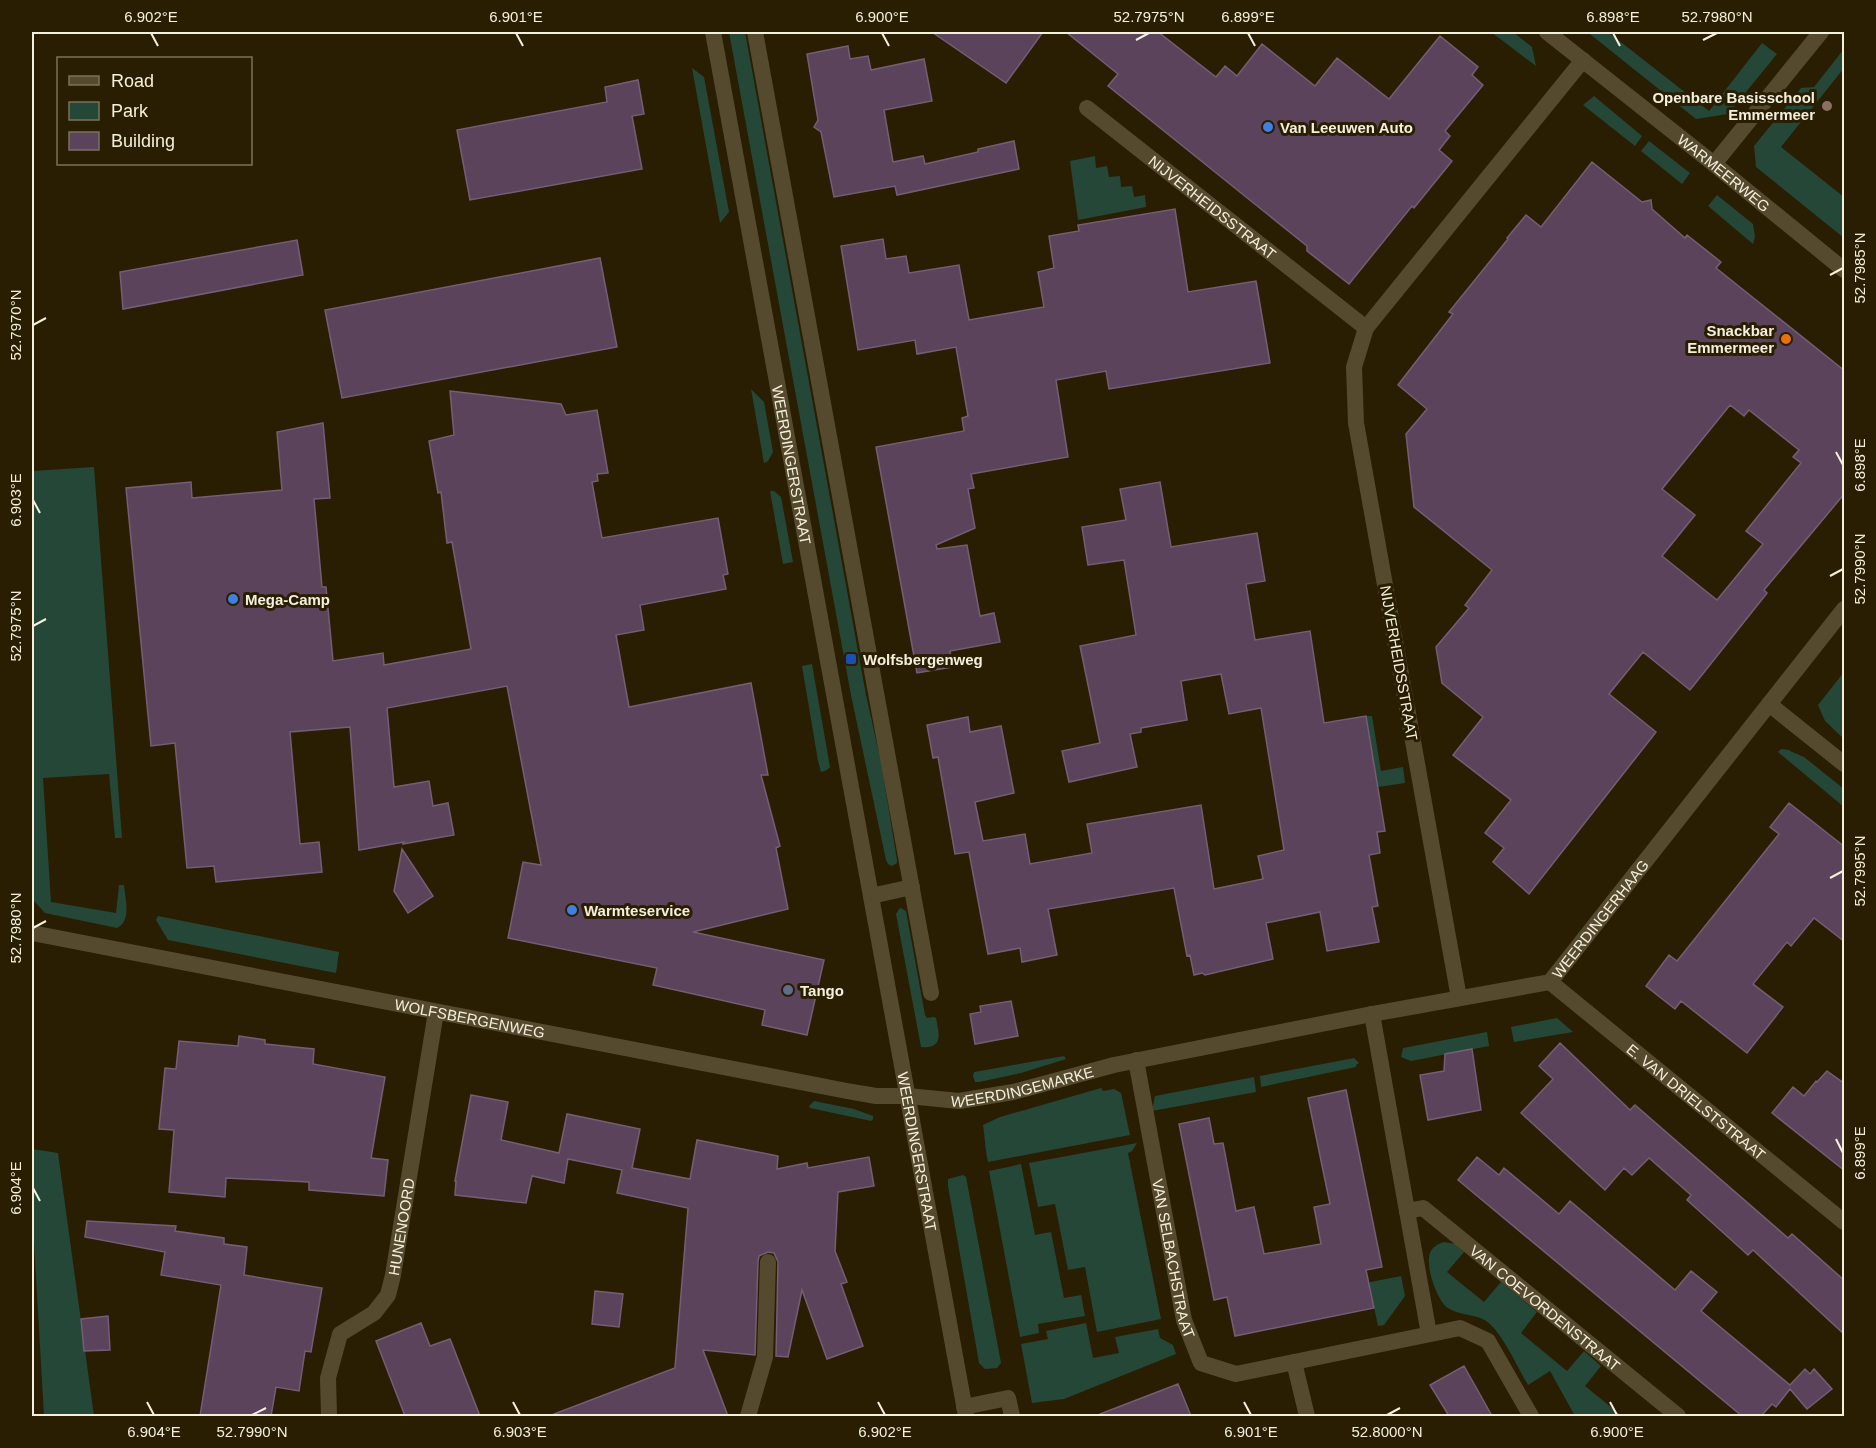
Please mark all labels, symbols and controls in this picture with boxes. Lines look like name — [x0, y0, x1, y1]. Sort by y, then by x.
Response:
text: 6.902°E — [124, 8, 178, 25]
text: 6.901°E — [489, 8, 543, 25]
text: 6.900°E — [855, 8, 909, 25]
text: 52.7975°N — [1113, 8, 1185, 25]
text: 6.899°E — [1221, 8, 1275, 25]
text: 6.898°E — [1586, 8, 1640, 25]
text: 52.7980°N — [1681, 8, 1753, 25]
legend — [57, 57, 252, 165]
text: Road — [111, 71, 154, 91]
place label: Openbare Basisschool Emmermeer — [1652, 89, 1815, 123]
marker: Openbare Basisschool Emmermeer — [1820, 99, 1834, 113]
text: Park — [111, 101, 149, 121]
place label: Van Leeuwen Auto — [1280, 119, 1413, 136]
marker: Van Leeuwen Auto — [1261, 120, 1275, 134]
street label: WARMEERWEG — [1675, 130, 1774, 215]
text: Building — [111, 131, 175, 151]
street label: NIJVERHEIDSSTRAAT — [1146, 152, 1280, 262]
text: 52.7985°N — [1851, 232, 1868, 304]
text: 52.7970°N — [7, 289, 24, 361]
place label: Snackbar Emmermeer — [1687, 322, 1774, 356]
marker: Snackbar Emmermeer — [1779, 332, 1793, 346]
street label: WEERDINGERSTRAAT — [769, 384, 815, 546]
text: 6.898°E — [1851, 438, 1868, 492]
text: 6.903°E — [7, 473, 24, 527]
text: 52.7990°N — [1851, 533, 1868, 605]
street label: NIJVERHEIDSSTRAAT — [1377, 584, 1421, 742]
text: 52.7975°N — [7, 590, 24, 662]
place label: Mega-Camp — [245, 591, 330, 608]
marker: Mega-Camp — [226, 592, 240, 606]
place label: Wolfsbergenweg — [863, 651, 983, 668]
marker: Wolfsbergenweg — [844, 652, 858, 666]
text: 52.7995°N — [1851, 835, 1868, 907]
street label: WEERDINGERHAAG — [1548, 856, 1652, 981]
text: 52.7980°N — [7, 892, 24, 964]
place label: Warmteservice — [584, 902, 690, 919]
marker: Warmteservice — [565, 903, 579, 917]
place label: Tango — [800, 982, 844, 999]
marker: Tango — [781, 983, 795, 997]
street label: WOLFSBERGENWEG — [393, 995, 546, 1041]
street label: E. VAN DRIELSTSTRAAT — [1624, 1040, 1769, 1163]
street label: WEERDINGEMARKE — [950, 1062, 1095, 1110]
street label: WEERDINGERSTRAAT — [895, 1070, 941, 1232]
text: 6.899°E — [1851, 1126, 1868, 1180]
text: 6.904°E — [7, 1161, 24, 1215]
street label: HUNENOORD — [385, 1177, 417, 1277]
street label: VAN SELBACHSTRAAT — [1150, 1177, 1199, 1341]
street label: VAN COEVORDENSTRAAT — [1467, 1241, 1624, 1374]
text: 6.904°E — [127, 1423, 181, 1440]
text: 52.7990°N — [216, 1423, 288, 1440]
text: 6.903°E — [493, 1423, 547, 1440]
text: 6.902°E — [858, 1423, 912, 1440]
text: 6.901°E — [1224, 1423, 1278, 1440]
text: 52.8000°N — [1351, 1423, 1423, 1440]
text: 6.900°E — [1590, 1423, 1644, 1440]

